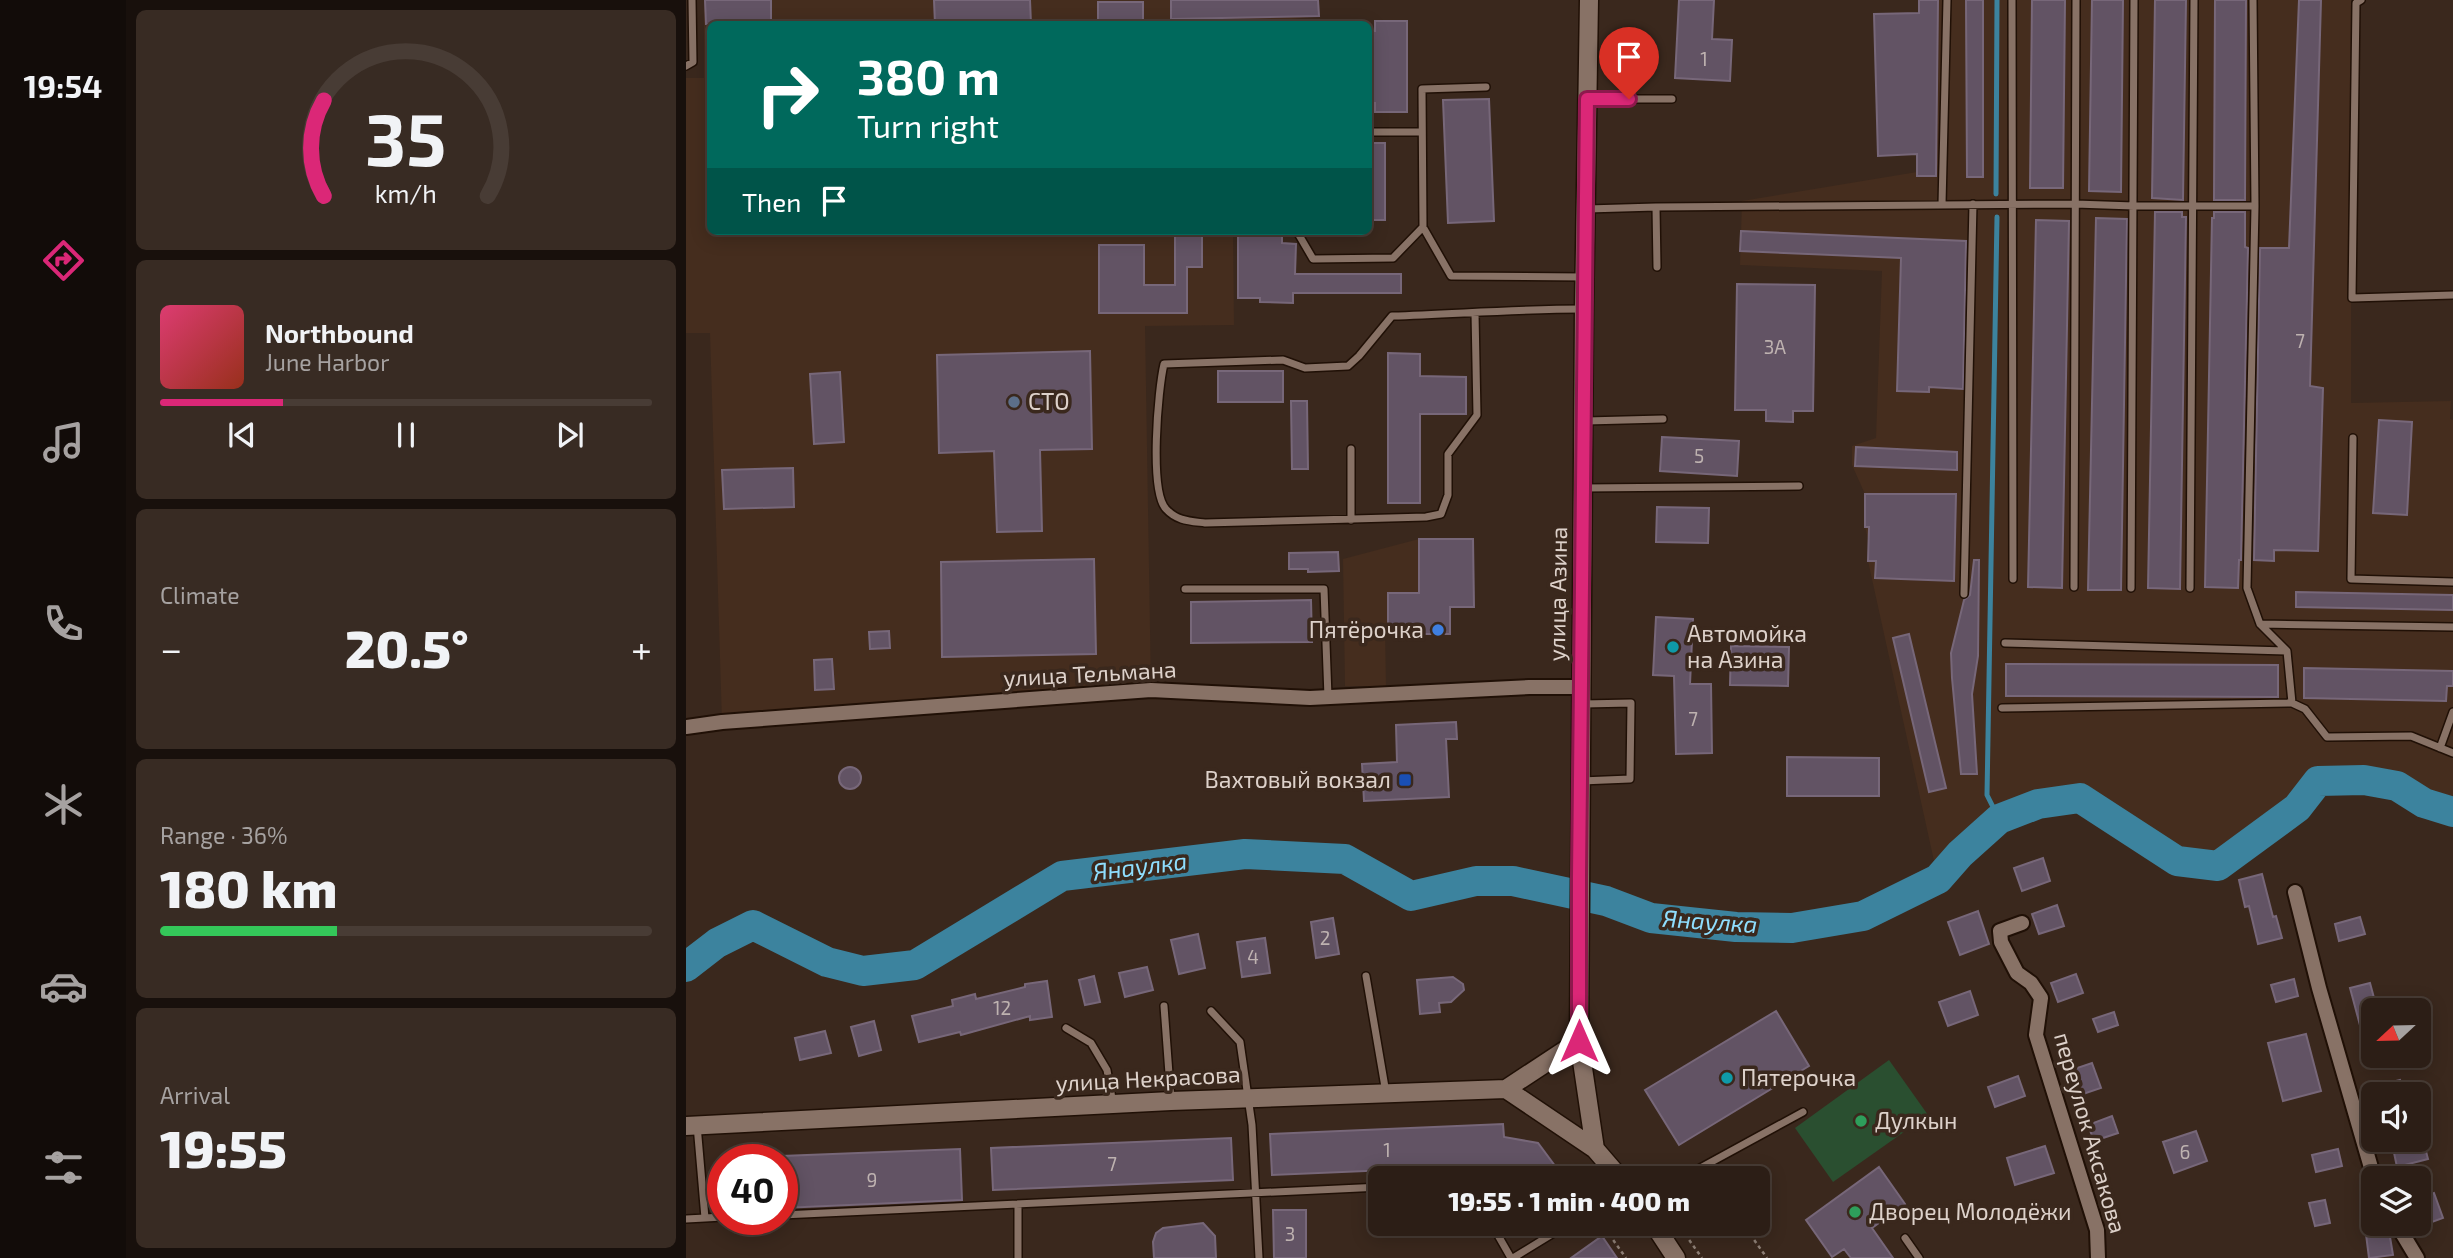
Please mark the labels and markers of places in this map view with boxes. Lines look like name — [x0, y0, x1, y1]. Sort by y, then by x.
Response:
pin — [1599, 27, 1659, 99]
place label: СТО — [1028, 387, 1070, 415]
marker: СТО — [1006, 394, 1022, 410]
place label: Пятёрочка — [1309, 615, 1424, 643]
place label: Автомойка на Азина — [1687, 619, 1807, 673]
marker: Пятёрочка — [1430, 622, 1446, 638]
marker: Автомойка на Азина — [1665, 639, 1681, 655]
place label: Вахтовый вокзал — [1204, 765, 1391, 793]
marker: Вахтовый вокзал — [1397, 772, 1413, 788]
place label: Пятерочка — [1741, 1063, 1856, 1091]
marker: Пятерочка — [1719, 1070, 1735, 1086]
place label: Дулкын — [1875, 1106, 1957, 1135]
marker: Дулкын — [1853, 1113, 1869, 1129]
place label: Дворец Молодёжи — [1869, 1197, 2072, 1225]
marker: Дворец Молодёжи — [1847, 1204, 1863, 1220]

